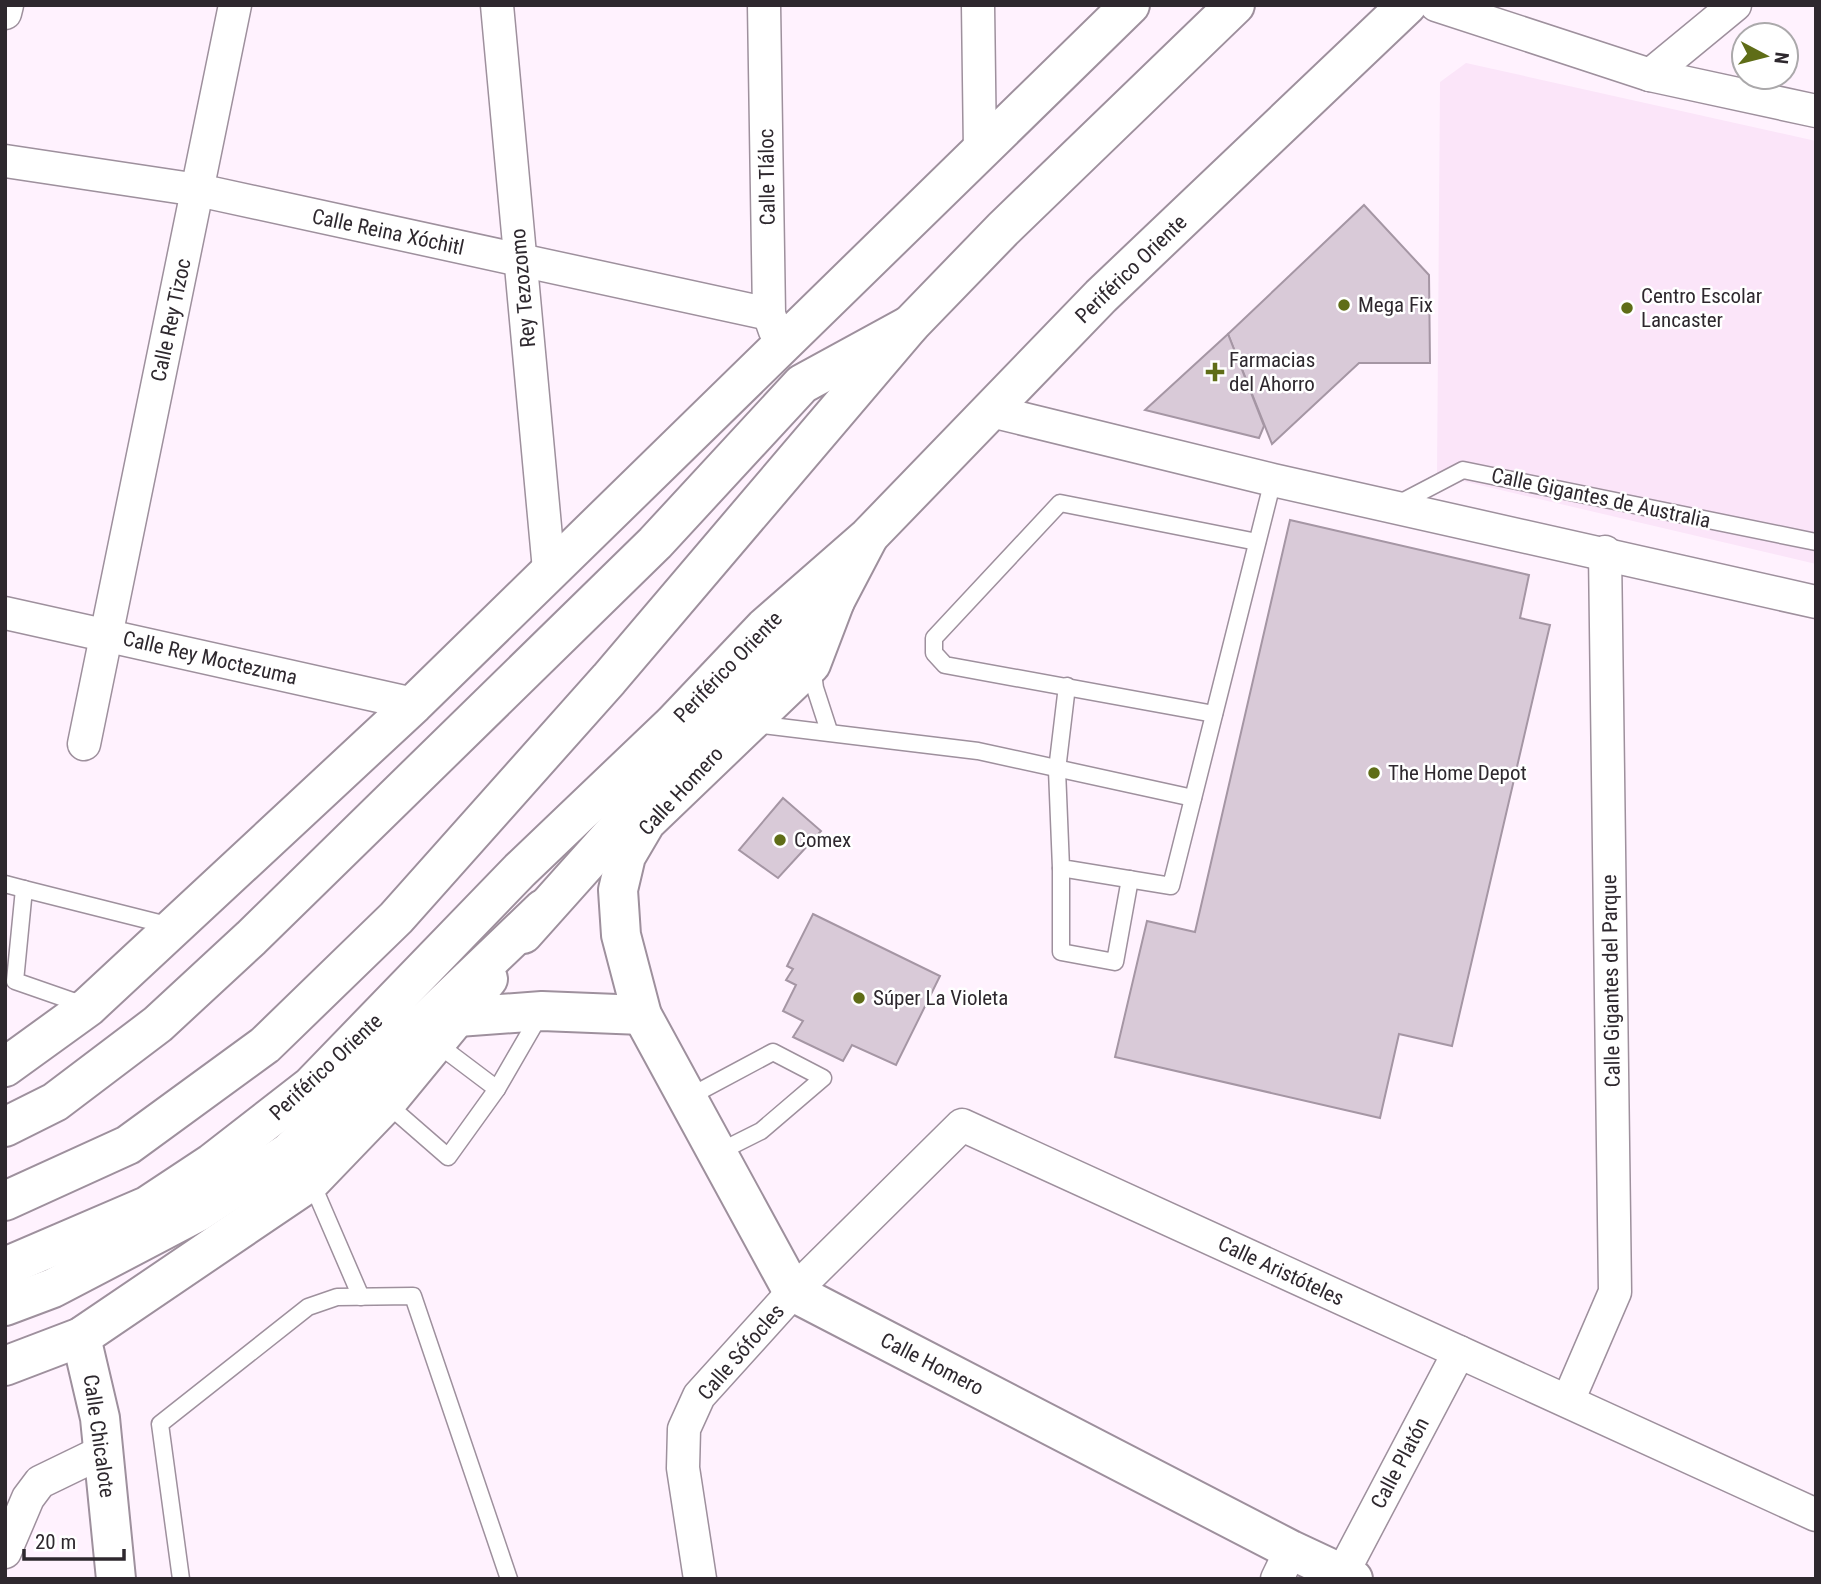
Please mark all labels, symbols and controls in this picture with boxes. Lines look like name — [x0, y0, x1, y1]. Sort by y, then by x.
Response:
north arrow — [1730, 21, 1800, 91]
text: N — [1769, 51, 1794, 65]
street label: Calle Tláloc — [754, 128, 780, 226]
street label: Calle Reina Xóchitl — [310, 204, 466, 260]
street label: Periférico Oriente — [1071, 210, 1192, 328]
street label: Rey Tezozomo — [506, 228, 540, 348]
street label: Calle Rey Tizoc — [146, 256, 196, 384]
place label: Centro Escolar Lancaster — [1641, 284, 1762, 332]
place label: Mega Fix — [1358, 293, 1433, 317]
marker: Mega Fix — [1336, 297, 1352, 313]
marker: Centro Escolar Lancaster — [1619, 300, 1635, 316]
place label: Farmacias del Ahorro — [1229, 348, 1315, 396]
marker: Farmacias del Ahorro — [1207, 364, 1223, 380]
street label: Calle Gigantes de Australia — [1489, 463, 1713, 533]
street label: Periférico Oriente — [669, 606, 787, 727]
street label: Calle Rey Moctezuma — [121, 626, 299, 690]
street label: Calle Homero — [634, 742, 728, 840]
place label: The Home Depot — [1388, 761, 1527, 785]
marker: The Home Depot — [1366, 765, 1382, 781]
place label: Comex — [794, 828, 851, 852]
marker: Comex — [772, 832, 788, 848]
street label: Calle Gigantes del Parque — [1597, 874, 1625, 1088]
place label: Súper La Violeta — [873, 986, 1008, 1010]
marker: Súper La Violeta — [851, 990, 867, 1006]
street label: Periférico Oriente — [265, 1009, 387, 1125]
street label: Calle Aristóteles — [1214, 1231, 1348, 1311]
street label: Calle Sófocles — [693, 1299, 789, 1405]
street label: Calle Homero — [877, 1328, 987, 1400]
street label: Calle Chicalote — [78, 1373, 120, 1499]
street label: Calle Platón — [1366, 1413, 1434, 1513]
scale bar — [24, 1518, 124, 1562]
text: 20 m — [35, 1530, 76, 1554]

